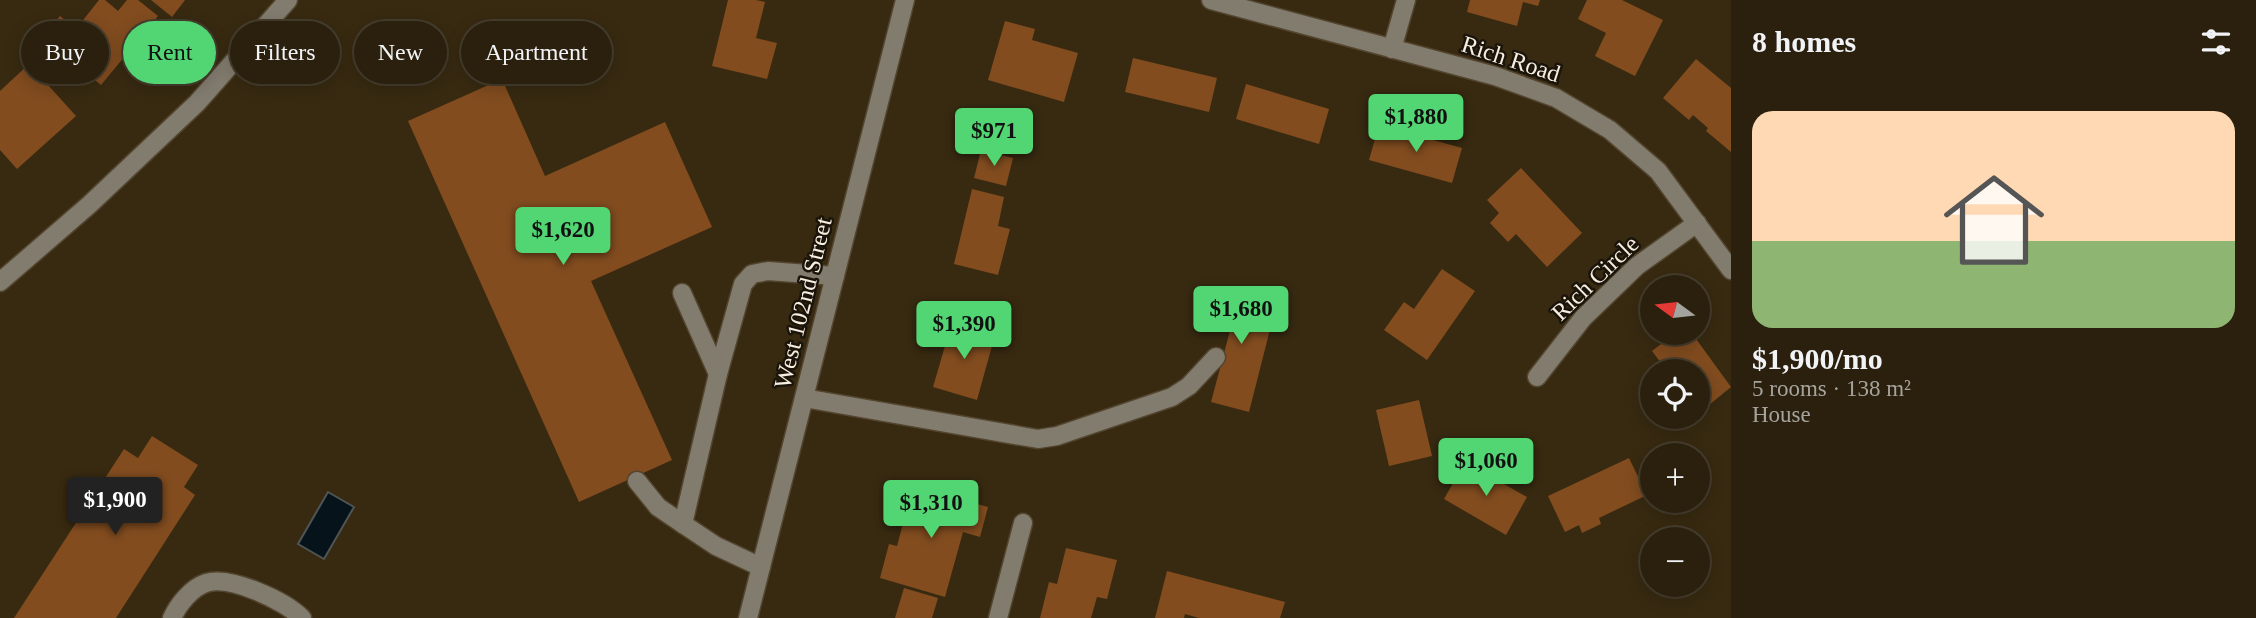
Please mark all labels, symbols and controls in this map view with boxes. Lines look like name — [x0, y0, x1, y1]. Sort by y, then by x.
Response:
chip: Buy — [21, 21, 109, 84]
chip: Rent — [123, 21, 216, 84]
chip: Filters — [230, 21, 340, 84]
chip: New — [354, 21, 447, 84]
chip: Apartment — [461, 21, 612, 84]
icon: filters — [2197, 23, 2235, 61]
text: 8 homes — [1752, 25, 1856, 58]
street label: Rich Road — [1458, 31, 1564, 87]
pin: $1,880 — [1359, 94, 1473, 154]
text: $1,880 — [1384, 104, 1448, 129]
pin: $971 — [953, 108, 1035, 168]
text: $971 — [971, 118, 1017, 143]
icon: home — [1931, 157, 2057, 283]
pin: $1,620 — [506, 208, 620, 267]
street label: West 102nd Street — [769, 214, 837, 391]
text: $1,620 — [531, 217, 595, 242]
street label: Rich Circle — [1546, 230, 1644, 326]
north arrow — [1640, 275, 1710, 345]
map controls — [1640, 275, 1710, 597]
pin: $1,680 — [1184, 286, 1298, 346]
text: $1,680 — [1209, 296, 1273, 321]
pin: $1,390 — [907, 302, 1021, 361]
text: $1,390 — [932, 311, 996, 336]
text: $1,900/mo — [1752, 342, 1883, 375]
button: locate — [1640, 359, 1710, 429]
text: 5 rooms · 138 m² — [1752, 376, 1911, 401]
text: House — [1752, 402, 1811, 427]
pin: $1,060 — [1429, 438, 1543, 498]
button: + — [1640, 443, 1710, 513]
text: $1,060 — [1454, 448, 1518, 473]
pin: $1,900 — [58, 477, 172, 537]
pin: $1,310 — [874, 480, 988, 540]
text: $1,900 — [83, 487, 147, 512]
text: $1,310 — [899, 490, 963, 515]
button: − — [1640, 527, 1710, 597]

